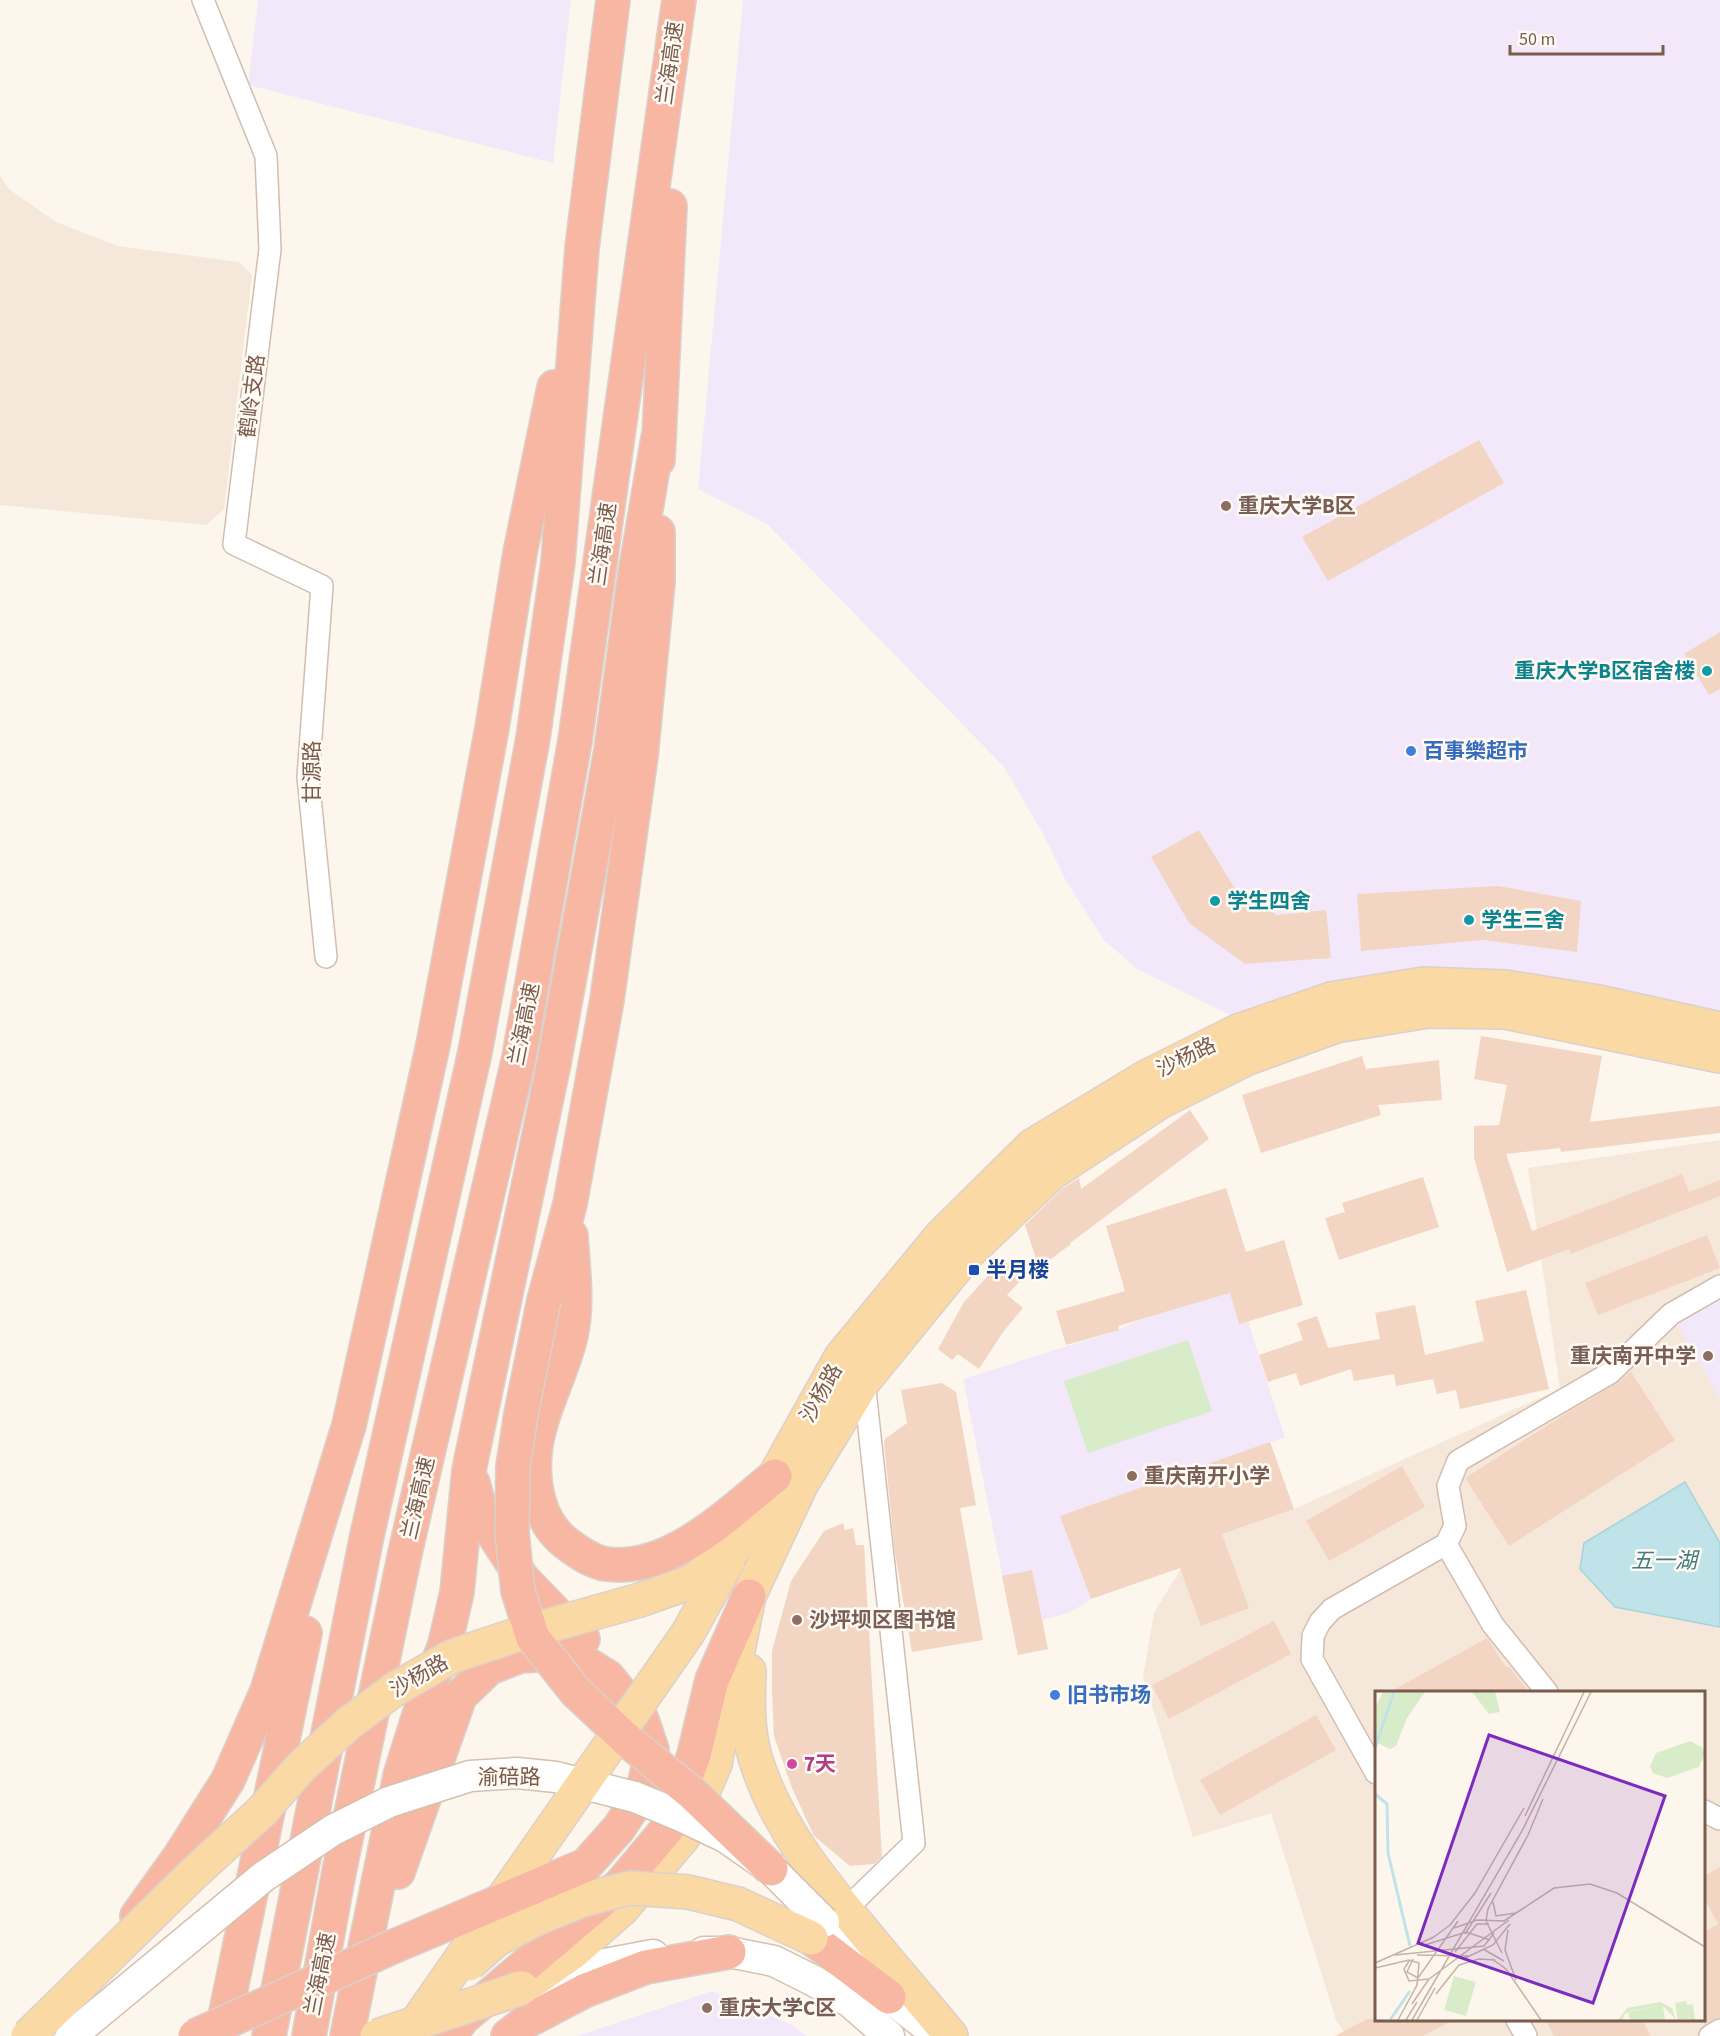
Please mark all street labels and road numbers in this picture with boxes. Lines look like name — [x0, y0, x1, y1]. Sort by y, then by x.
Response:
street label: 兰海高速 — [649, 19, 691, 107]
street label: 鹤岭支路 — [232, 352, 272, 440]
street label: 兰海高速 — [582, 500, 624, 588]
street label: 甘源路 — [297, 741, 327, 804]
street label: 兰海高速 — [501, 980, 547, 1068]
street label: 沙杨路 — [1151, 1030, 1221, 1084]
street label: 沙杨路 — [793, 1358, 849, 1428]
street label: 兰海高速 — [394, 1454, 442, 1542]
street label: 沙杨路 — [384, 1647, 454, 1705]
street label: 渝碚路 — [478, 1762, 541, 1792]
street label: 兰海高速 — [297, 1930, 343, 2018]

